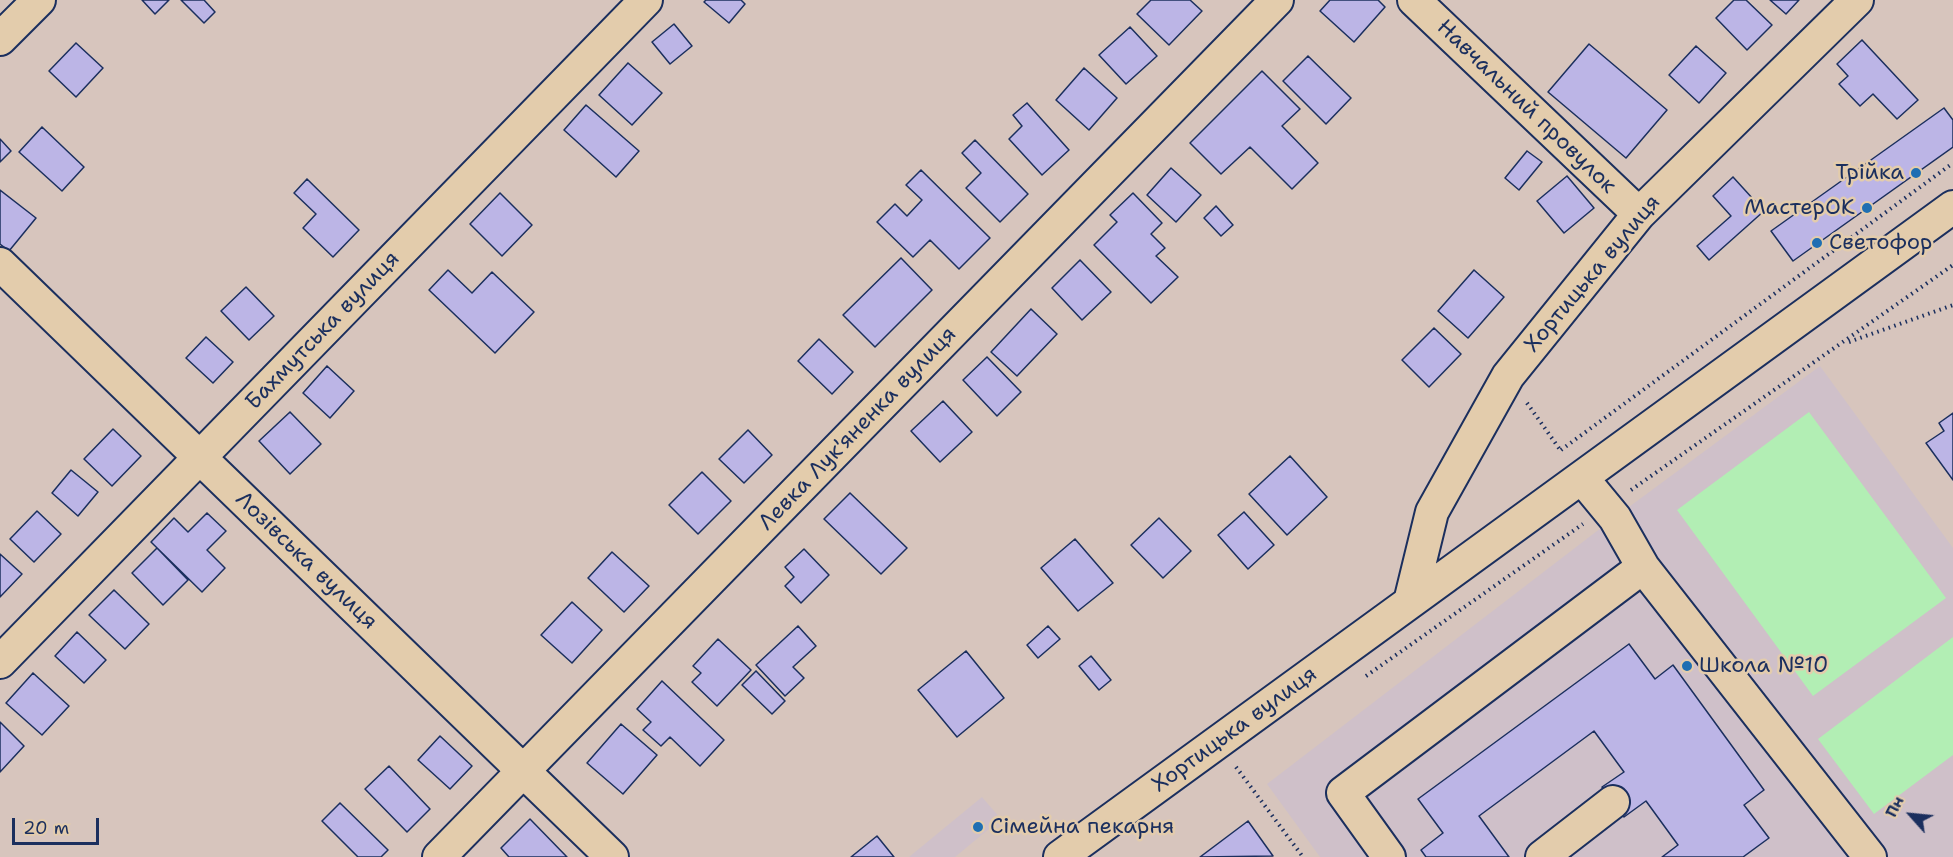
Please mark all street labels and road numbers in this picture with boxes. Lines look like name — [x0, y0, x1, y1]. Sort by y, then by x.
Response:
street label: Навчальний провулок — [1431, 15, 1621, 199]
street label: Хортицька вулиця — [1520, 190, 1666, 358]
street label: Бахмутська вулиця — [241, 246, 405, 416]
street label: Левка Лук'яненка вулиця — [754, 322, 962, 536]
street label: Лозівська вулиця — [230, 487, 382, 635]
street label: Хортицька вулиця — [1147, 661, 1323, 799]

